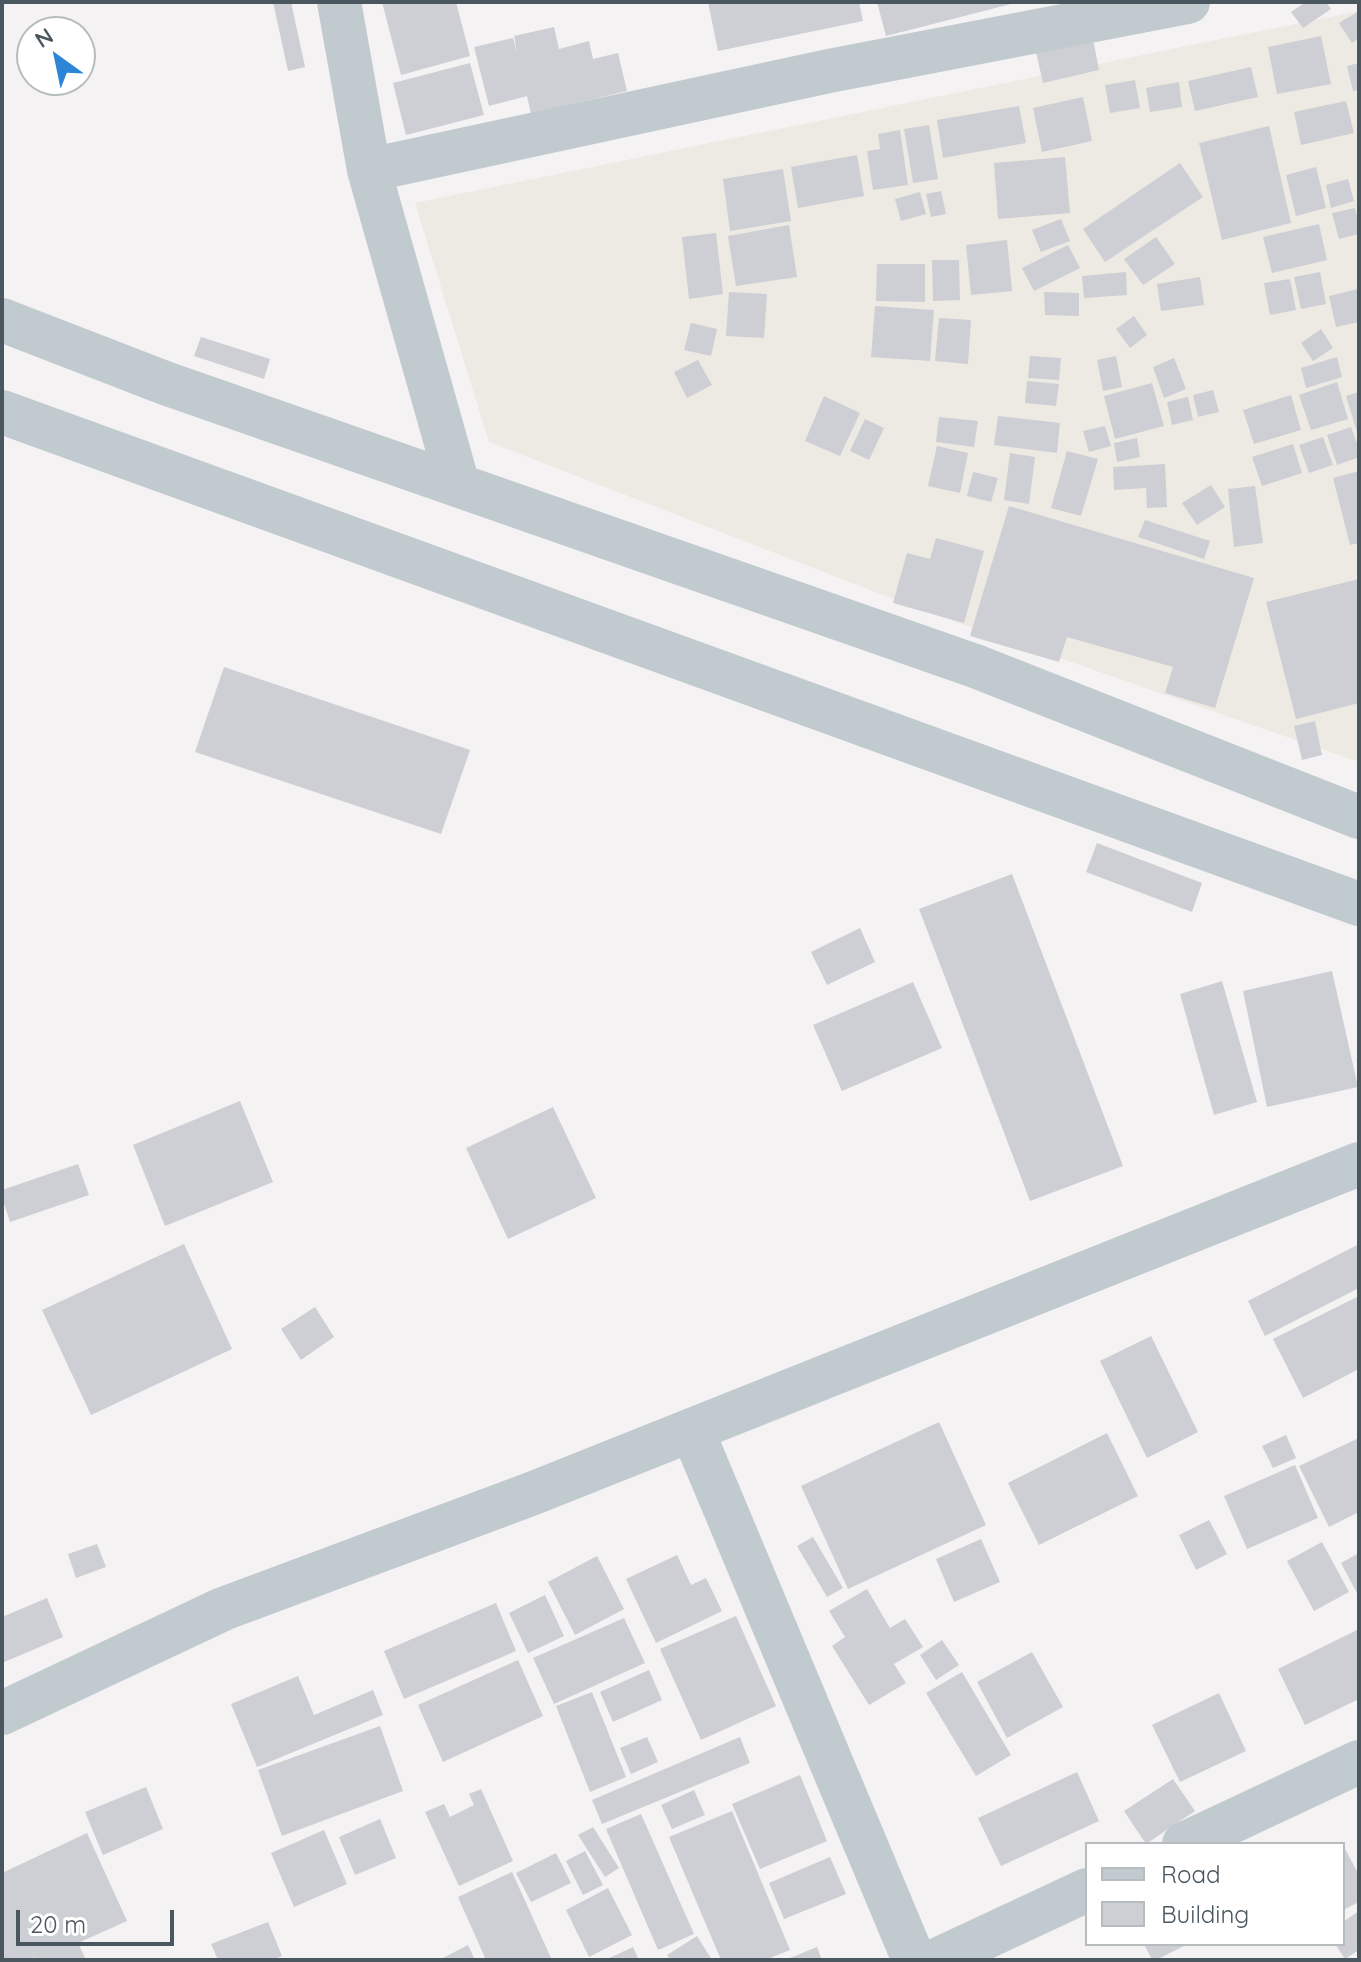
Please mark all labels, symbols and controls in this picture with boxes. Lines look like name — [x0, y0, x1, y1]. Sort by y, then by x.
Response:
north arrow — [16, 16, 96, 96]
text: N — [30, 21, 58, 54]
legend — [1085, 1842, 1345, 1946]
text: Road — [1161, 1859, 1221, 1889]
scale bar — [20, 1894, 178, 1944]
text: Building — [1161, 1899, 1249, 1929]
text: 20 m — [30, 1909, 86, 1939]

